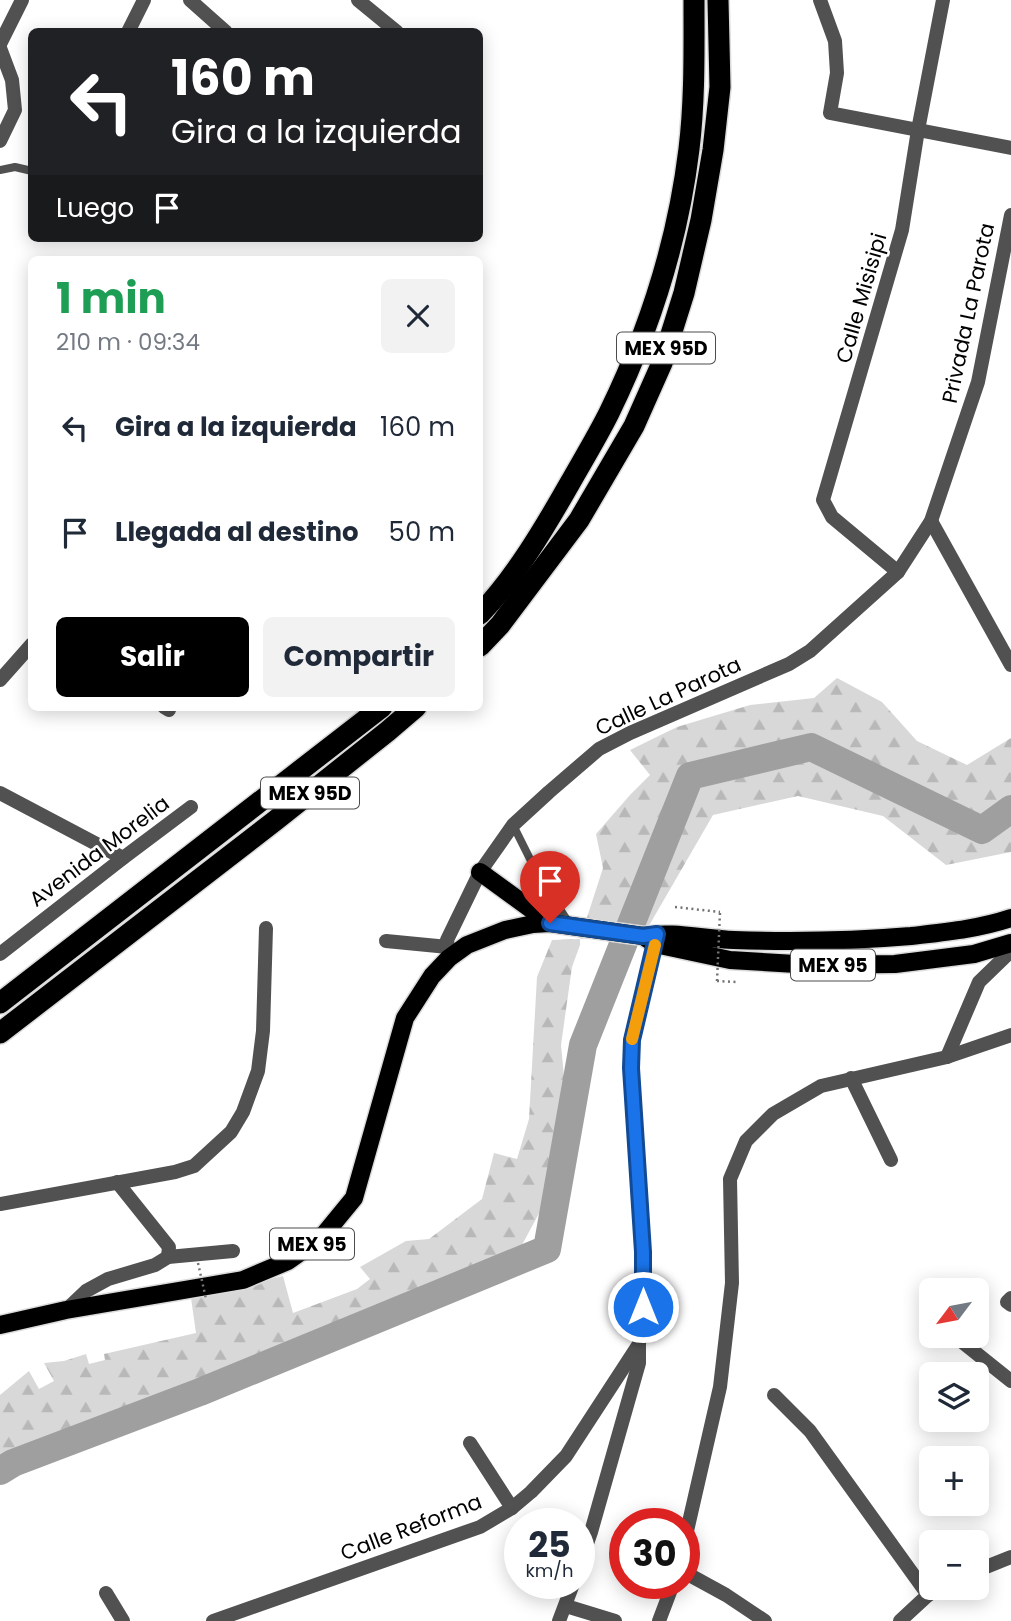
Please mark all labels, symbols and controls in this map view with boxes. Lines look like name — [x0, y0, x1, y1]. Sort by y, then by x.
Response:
text: 160 m — [171, 44, 315, 112]
icon: left — [56, 56, 147, 147]
text: Gira a la izquierda — [171, 109, 462, 154]
icon: arrive — [148, 189, 186, 227]
text: Luego — [56, 190, 134, 226]
street label: Privada La Parota — [935, 220, 1001, 406]
street label: Calle Misisipi — [829, 229, 893, 367]
text: 1 min — [56, 269, 166, 328]
button: close — [381, 279, 455, 353]
text: 210 m · 09:34 — [56, 326, 200, 358]
road number: MEX 95D — [617, 332, 715, 364]
icon: left — [56, 409, 94, 447]
text: Gira a la izquierda — [115, 409, 357, 445]
text: 160 m — [380, 409, 455, 445]
icon: arrive — [56, 514, 94, 552]
text: Llegada al destino — [115, 514, 359, 550]
text: 50 m — [389, 514, 455, 550]
button: Salir — [56, 617, 249, 697]
button: Compartir — [263, 617, 455, 697]
street label: Calle La Parota — [590, 650, 746, 742]
road number: MEX 95D — [261, 778, 359, 808]
street label: Avenida Morelia — [23, 789, 175, 913]
pin — [520, 851, 580, 923]
icon: arrive — [531, 862, 569, 900]
road number: MEX 95 — [791, 950, 875, 981]
road number: MEX 95 — [270, 1228, 354, 1260]
position arrow — [606, 1270, 680, 1344]
north arrow — [919, 1278, 989, 1348]
map controls — [919, 1278, 989, 1600]
button: layers — [919, 1362, 989, 1432]
button: + — [919, 1446, 989, 1516]
street label: Calle Reforma — [336, 1487, 486, 1567]
speed limit sign: 30 — [609, 1508, 700, 1599]
text: 25 — [528, 1520, 571, 1569]
button: − — [919, 1530, 989, 1600]
text: km/h — [526, 1558, 573, 1583]

